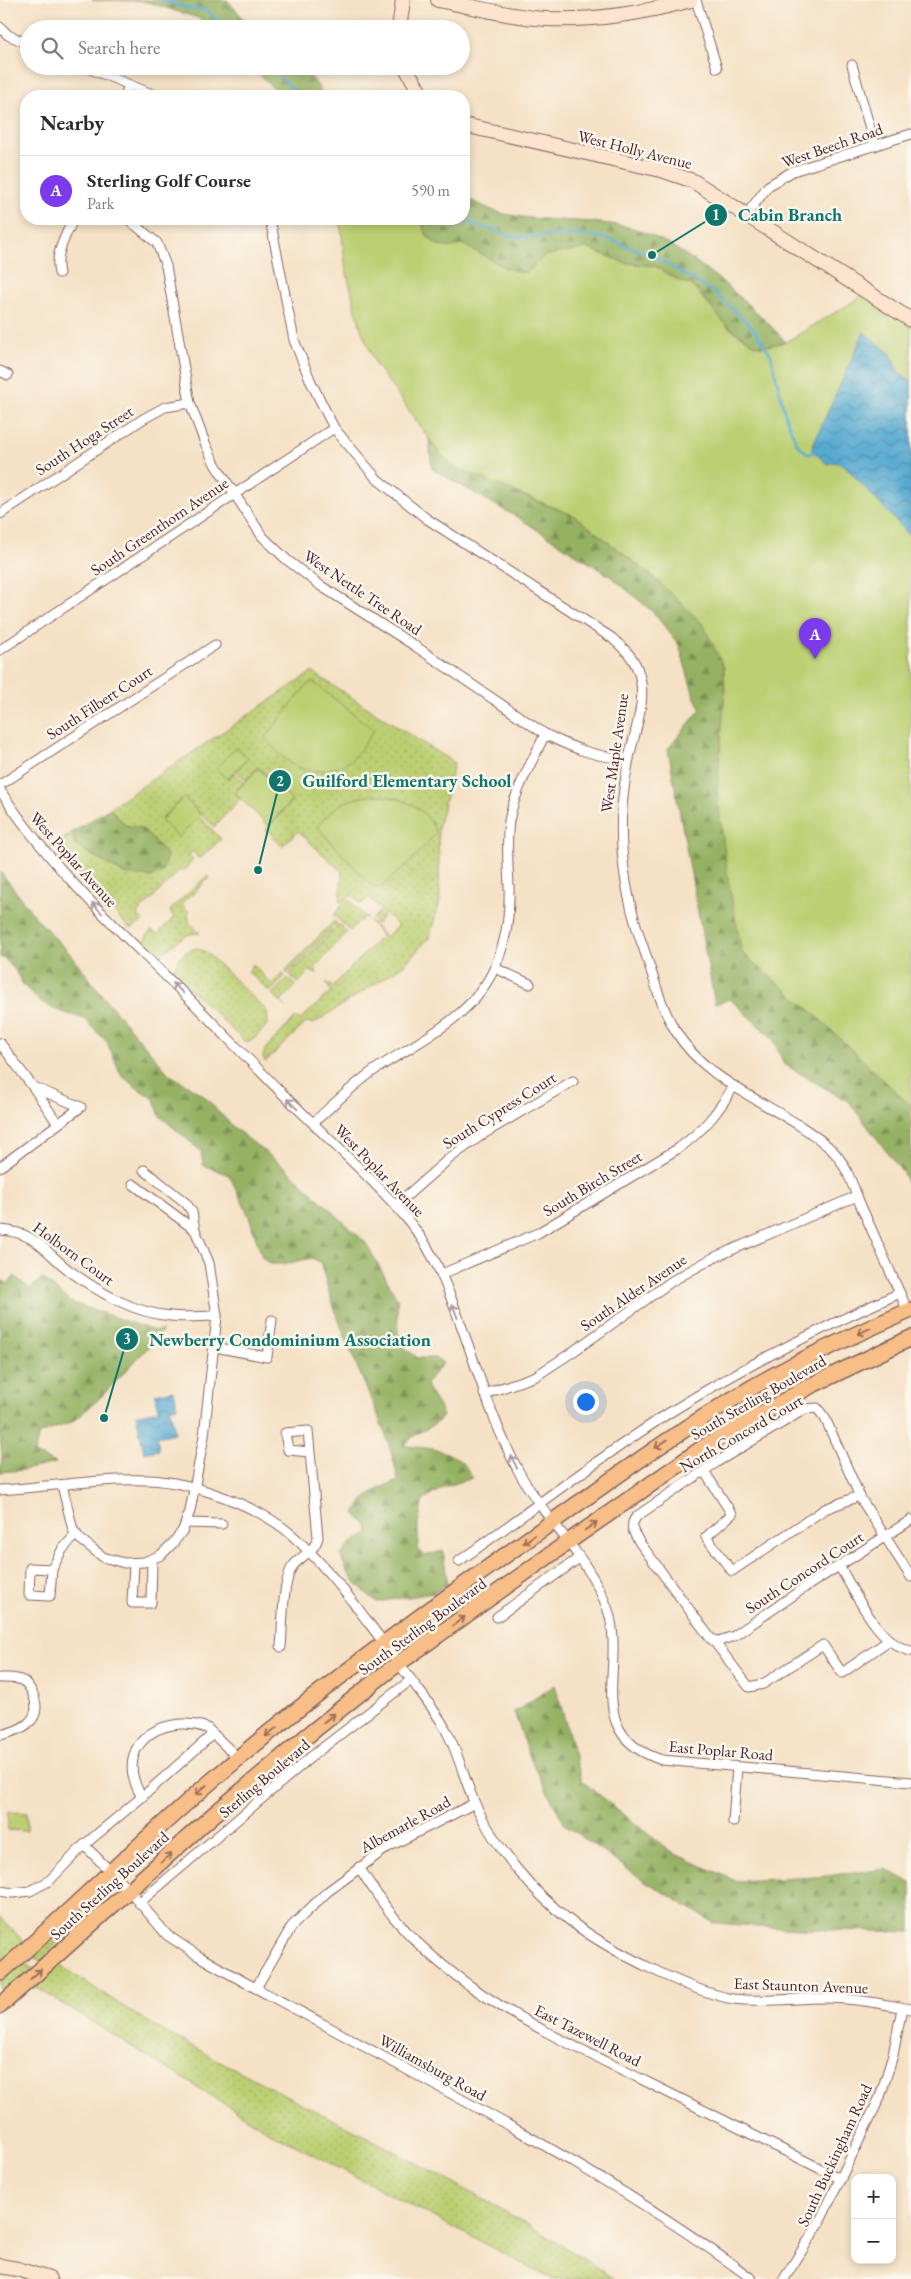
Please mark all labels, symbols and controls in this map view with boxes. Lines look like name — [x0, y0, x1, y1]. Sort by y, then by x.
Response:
search box — [20, 20, 470, 75]
icon: search — [38, 34, 66, 62]
text: Search here — [78, 35, 160, 60]
text: Nearby — [40, 109, 104, 136]
street label: West Beech Road — [779, 118, 886, 173]
street label: West Holly Avenue — [576, 125, 694, 174]
text: Sterling Golf Course — [87, 168, 251, 193]
text: A — [50, 180, 62, 201]
text: 590 m — [411, 180, 450, 201]
text: Park — [87, 193, 114, 214]
callout: Cabin Branch — [703, 198, 852, 231]
text: Cabin Branch — [738, 203, 842, 226]
text: 1 — [712, 205, 720, 224]
street label: South Hoga Street — [31, 401, 137, 480]
street label: South Greenthorn Avenue — [86, 472, 232, 580]
street label: West Nettle Tree Road — [299, 545, 427, 640]
pin: A — [799, 618, 831, 659]
street label: South Filbert Court — [42, 660, 156, 745]
street label: West Maple Avenue — [596, 692, 633, 814]
callout: Guilford Elementary School — [268, 764, 521, 797]
text: Guilford Elementary School — [303, 769, 511, 792]
text: 2 — [276, 771, 284, 790]
street label: West Poplar Avenue — [25, 807, 122, 911]
one-way arrow — [91, 902, 103, 914]
one-way arrow — [172, 983, 184, 995]
street label: South Cypress Court — [439, 1067, 560, 1154]
one-way arrow — [286, 1098, 299, 1110]
street label: West Poplar Avenue — [330, 1119, 429, 1221]
street label: South Birch Street — [539, 1146, 646, 1221]
street label: Holborn Court — [29, 1217, 119, 1290]
street label: South Alder Avenue — [576, 1249, 691, 1336]
one-way arrow — [450, 1304, 459, 1319]
callout: Newberry Condominium Association — [114, 1323, 441, 1356]
one-way arrow — [856, 1326, 871, 1336]
text: Newberry Condominium Association — [149, 1328, 431, 1351]
text: 3 — [123, 1329, 131, 1348]
street label: South Sterling Boulevard — [687, 1350, 831, 1445]
your location — [573, 1389, 599, 1415]
street label: North Concord Court — [676, 1390, 807, 1477]
one-way arrow — [654, 1439, 668, 1450]
one-way arrow — [509, 1455, 518, 1470]
one-way arrow — [583, 1521, 597, 1531]
street label: South Concord Court — [741, 1526, 867, 1618]
one-way arrow — [522, 1534, 536, 1544]
street label: South Sterling Boulevard — [354, 1572, 491, 1680]
one-way arrow — [451, 1615, 465, 1626]
one-way arrow — [322, 1713, 335, 1724]
one-way arrow — [265, 1726, 278, 1737]
street label: Sterling Boulevard — [214, 1733, 315, 1823]
street label: East Poplar Road — [668, 1735, 775, 1766]
one-way arrow — [195, 1784, 208, 1795]
street label: Albemarle Road — [355, 1790, 455, 1858]
street label: South Sterling Boulevard — [45, 1826, 174, 1944]
one-way arrow — [159, 1853, 172, 1864]
one-way arrow — [30, 1968, 43, 1980]
street label: East Staunton Avenue — [733, 1973, 869, 1998]
street label: East Tazewell Road — [531, 2000, 645, 2072]
street label: Williamsburg Road — [375, 2029, 491, 2106]
street label: South Buckingham Road — [792, 2080, 877, 2230]
map controls — [851, 2174, 896, 2264]
button: + — [851, 2174, 896, 2219]
button: − — [851, 2219, 896, 2264]

